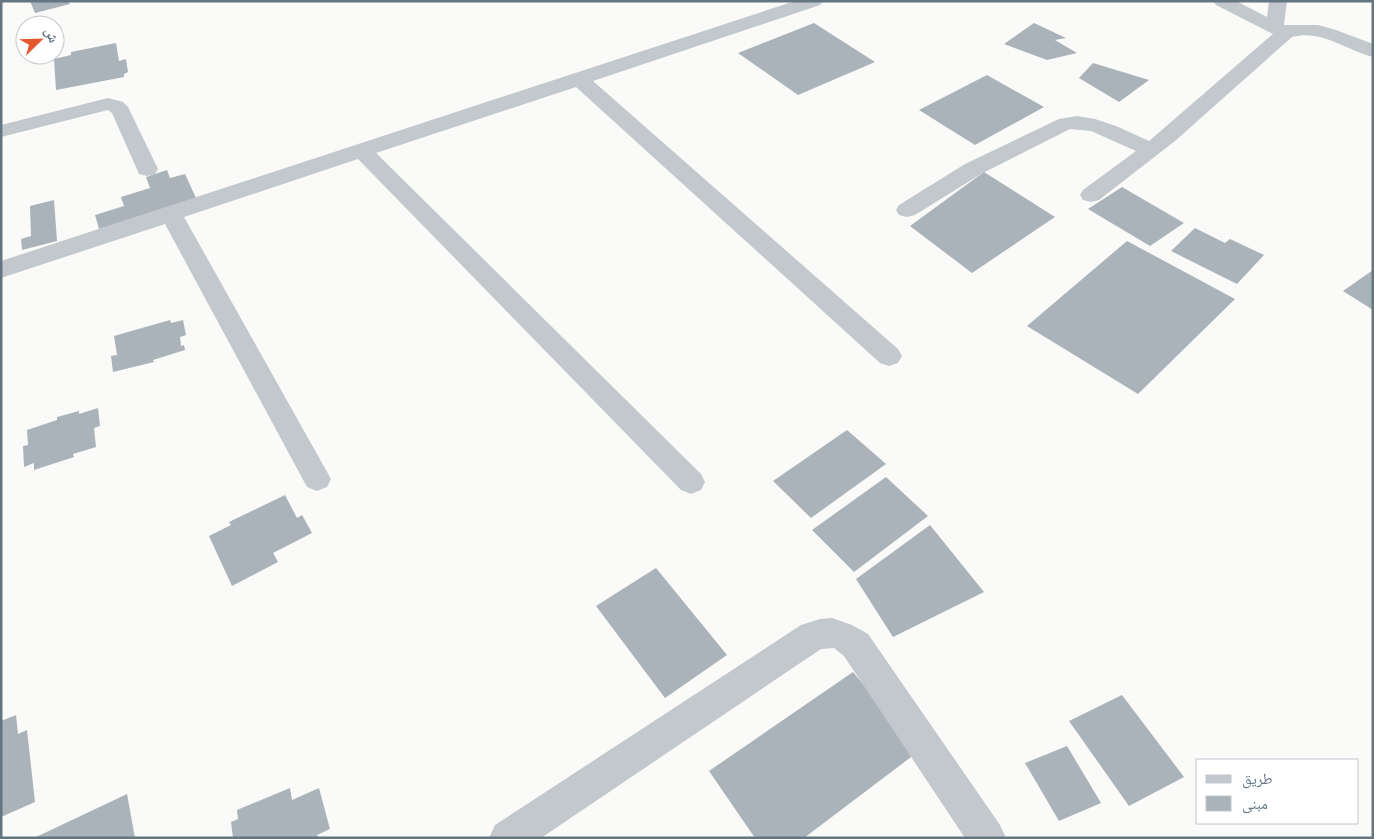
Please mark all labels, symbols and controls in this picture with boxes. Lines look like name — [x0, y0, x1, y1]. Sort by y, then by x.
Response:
north arrow — [15, 15, 65, 65]
text: ش — [41, 25, 63, 45]
legend — [1196, 759, 1359, 824]
text: طريق — [1242, 769, 1273, 789]
text: مبنى — [1242, 794, 1268, 814]

